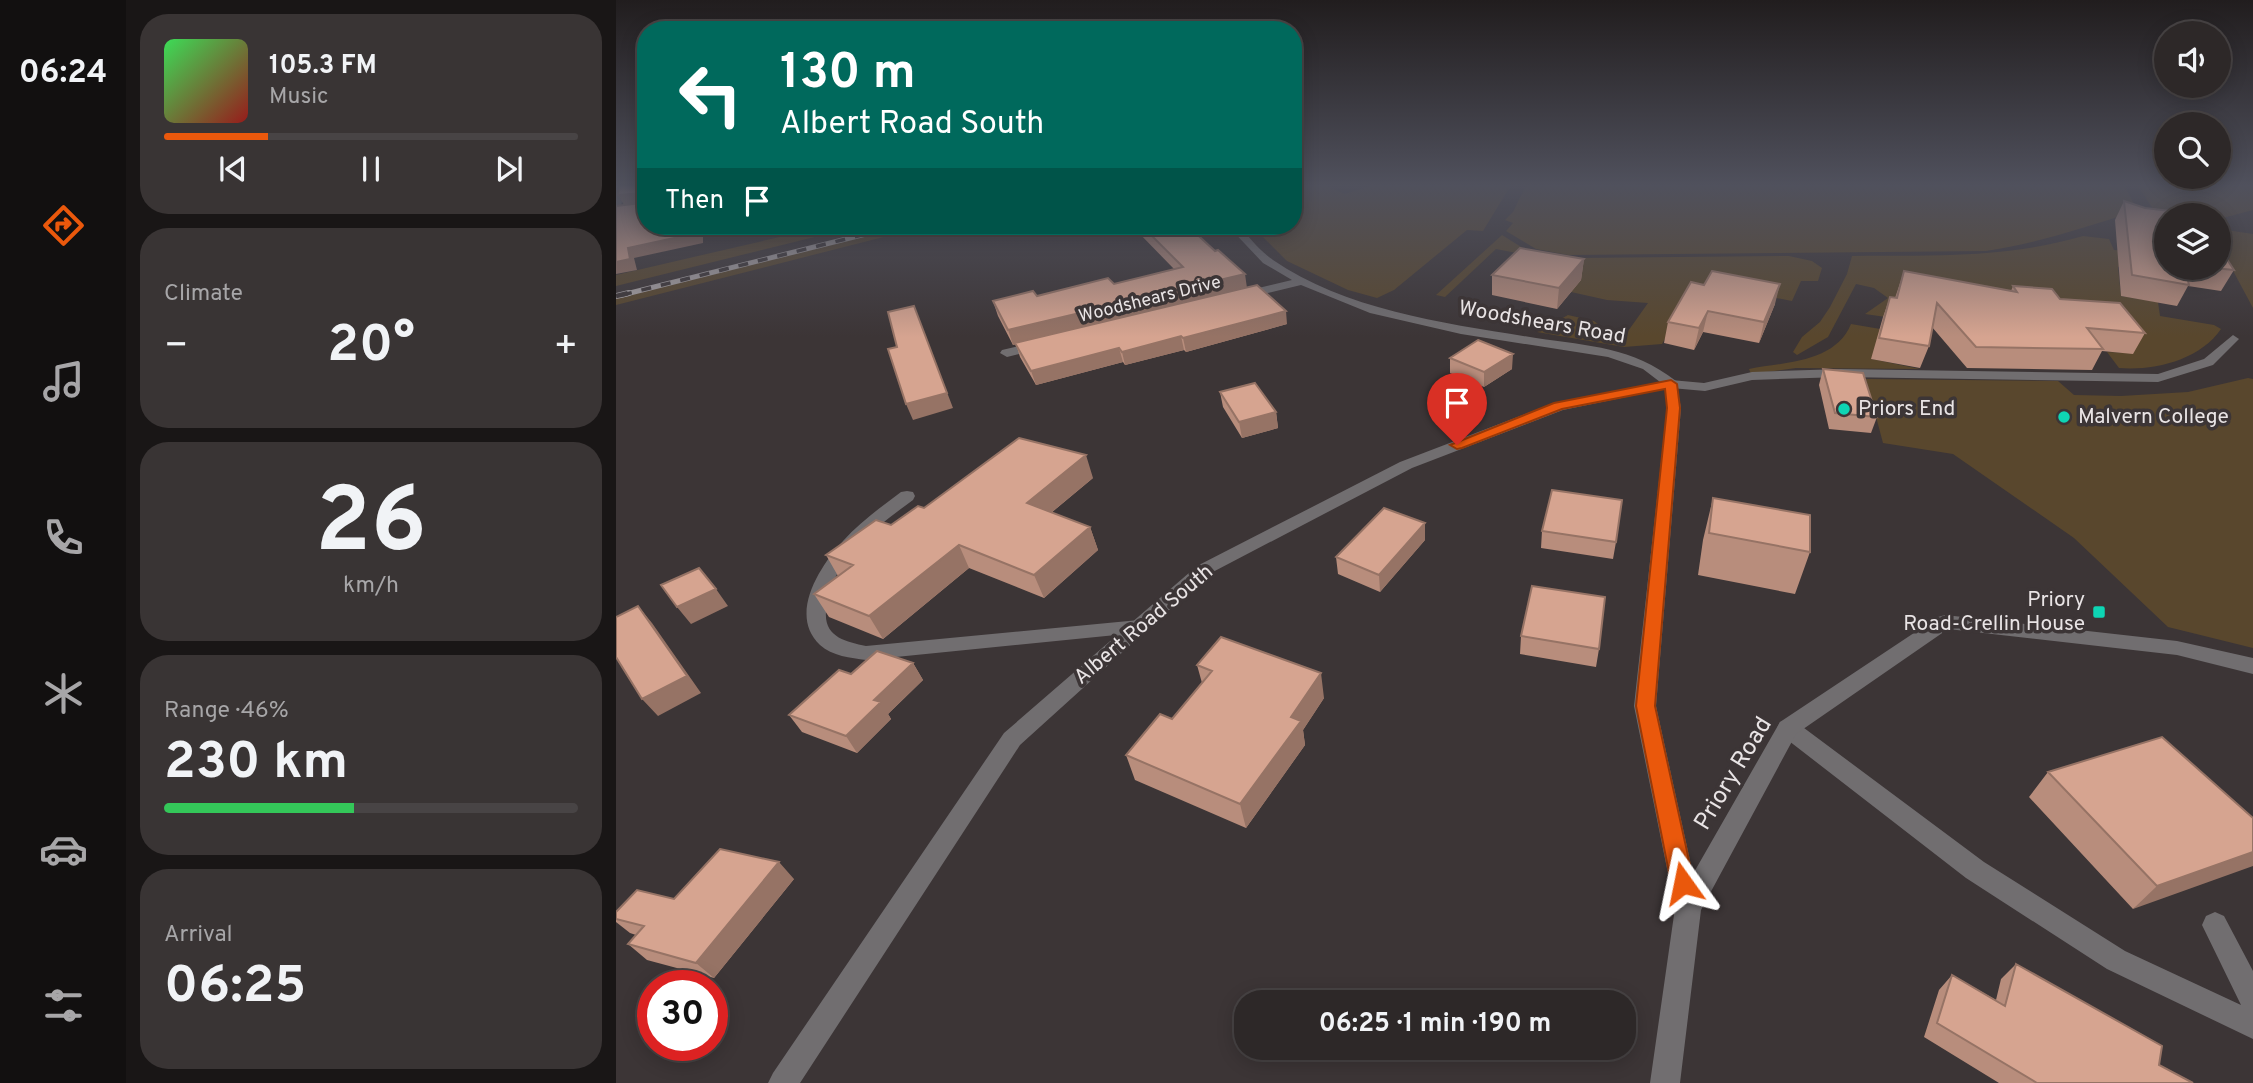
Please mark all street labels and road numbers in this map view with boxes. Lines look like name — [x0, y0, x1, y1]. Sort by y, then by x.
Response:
street label: Woodshears Drive — [1076, 271, 1224, 329]
street label: Woodshears Road — [1456, 295, 1628, 351]
street label: Albert Road South — [1069, 559, 1219, 691]
street label: Priory Road — [1688, 712, 1780, 836]

